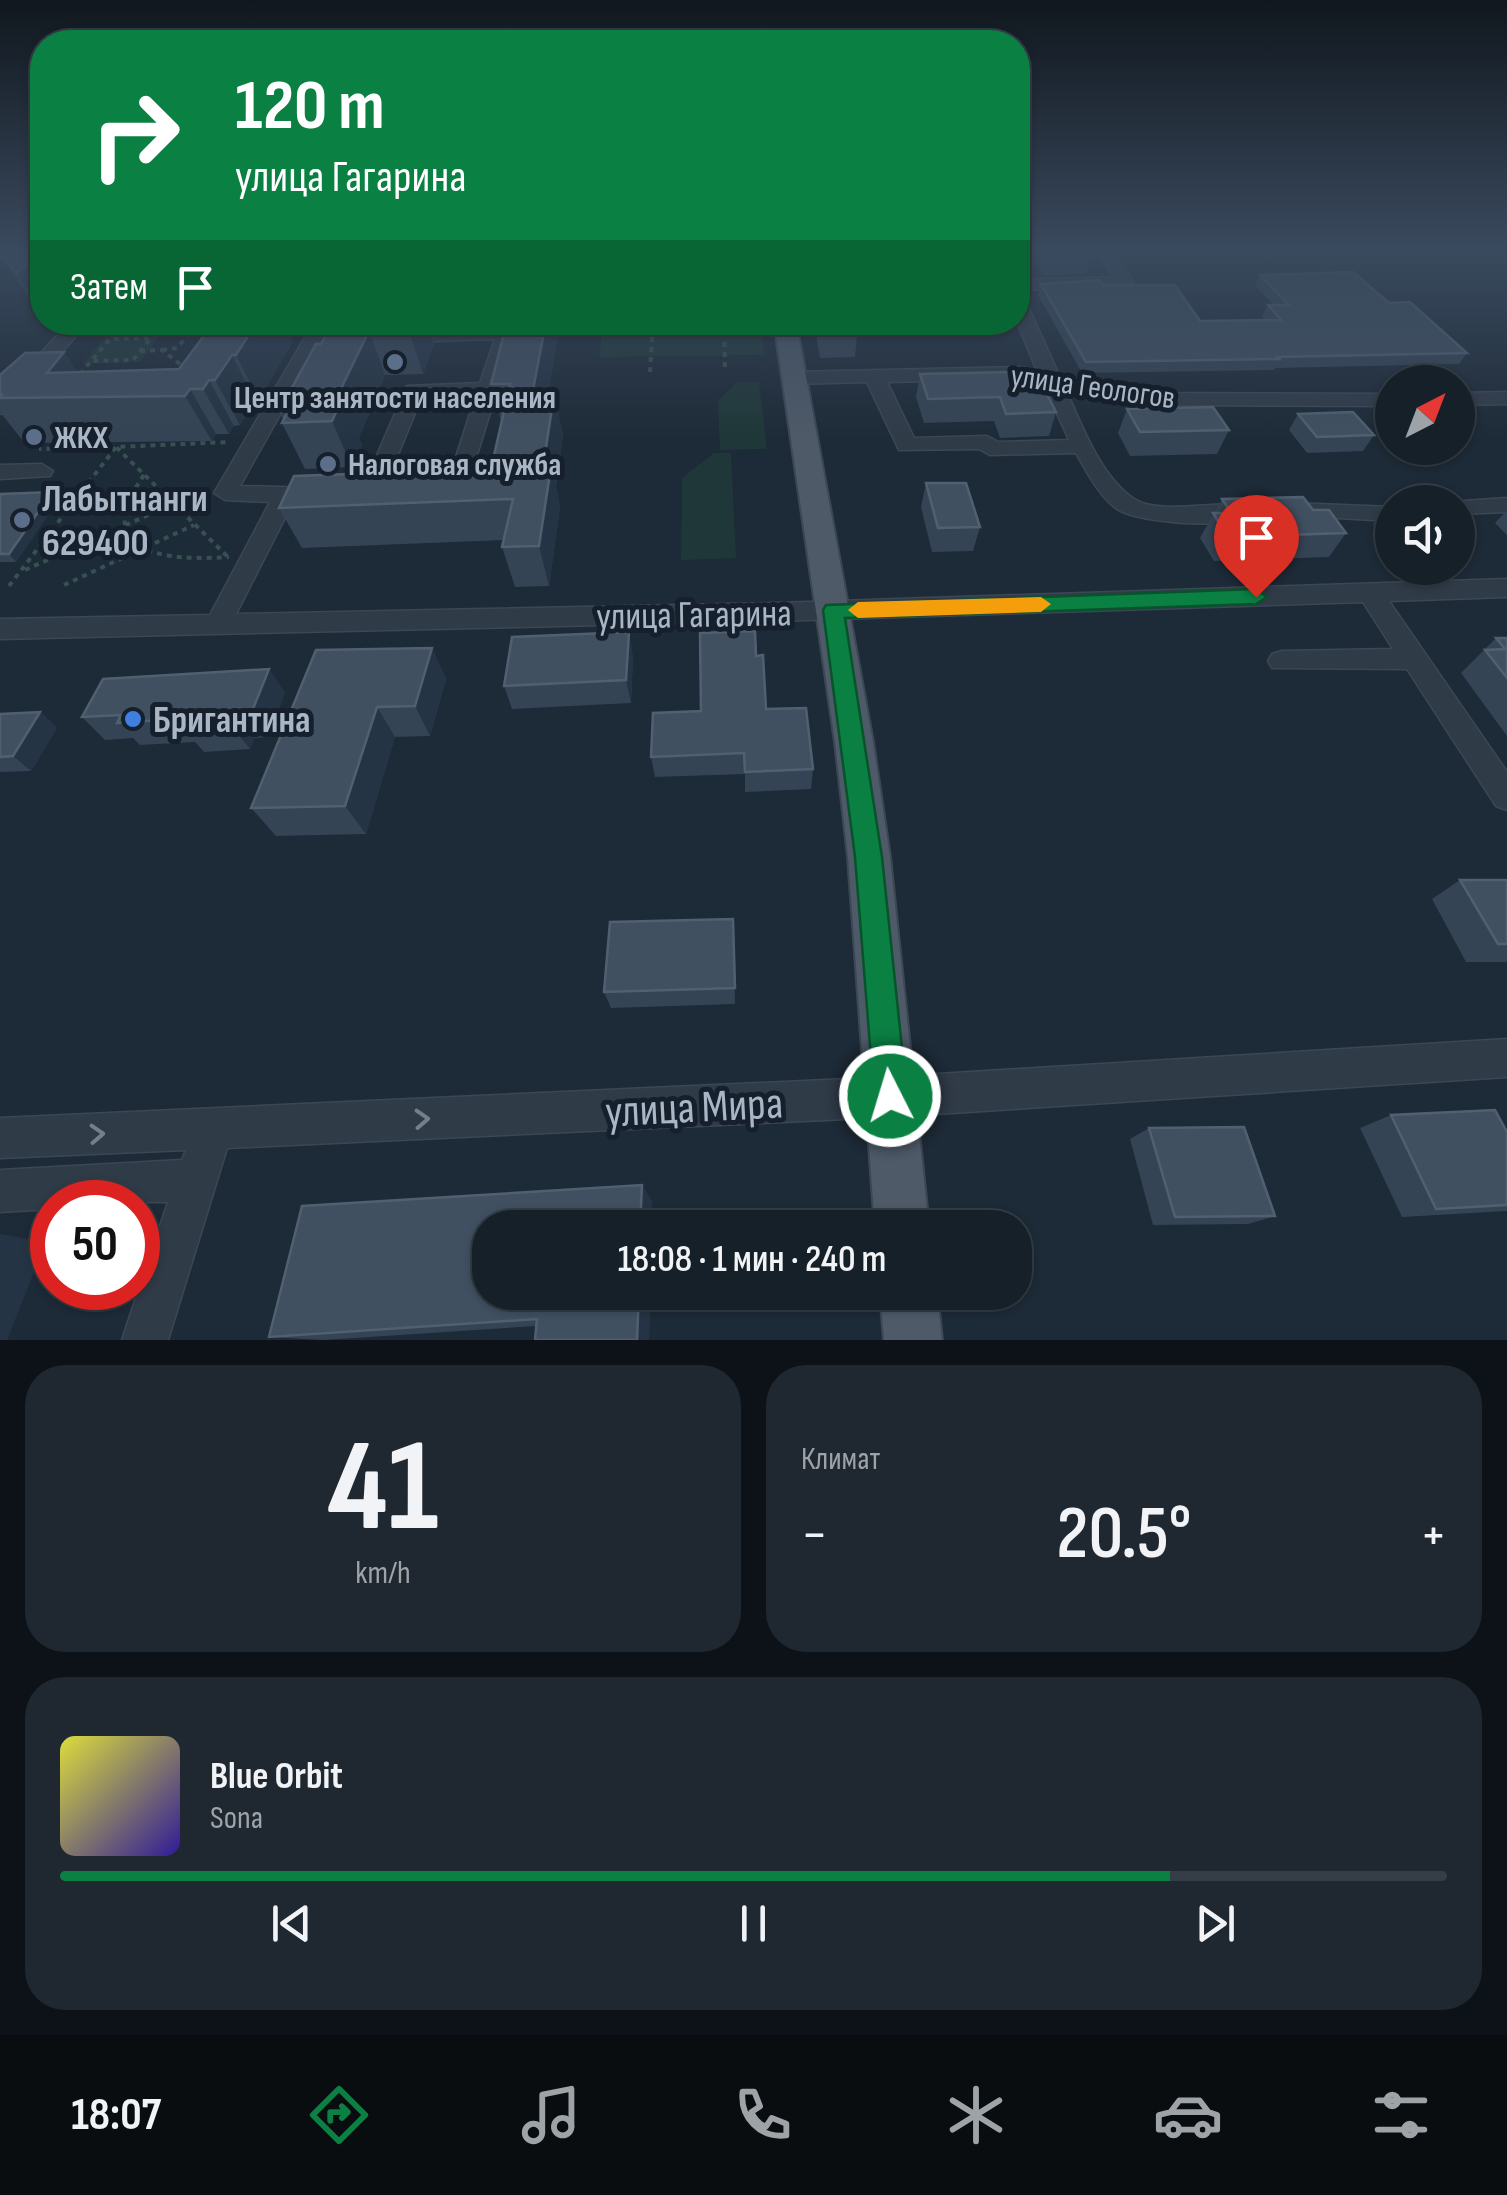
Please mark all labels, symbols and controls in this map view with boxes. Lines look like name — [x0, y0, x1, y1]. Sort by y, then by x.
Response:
text: 120 m — [235, 65, 385, 149]
icon: right — [70, 70, 200, 200]
text: улица Гагарина — [235, 150, 467, 205]
icon: arrive — [168, 260, 223, 315]
text: Затем — [70, 265, 148, 310]
marker: Центр занятости населения — [384, 351, 406, 373]
street label: улица Геологов — [1008, 357, 1177, 418]
north arrow — [1375, 365, 1475, 465]
map controls — [1375, 365, 1475, 585]
place label: Центр занятости населения — [234, 379, 556, 418]
place label: ЖКХ — [54, 419, 108, 458]
marker: ЖКХ — [23, 426, 45, 448]
place label: Налоговая служба — [348, 446, 561, 485]
marker: Налоговая служба — [317, 453, 339, 475]
place label: Лабытнанги 629400 — [42, 477, 208, 566]
button: sound — [1375, 485, 1475, 585]
pin — [1214, 495, 1299, 598]
marker: Лабытнанги 629400 — [11, 509, 33, 531]
icon: arrive — [1229, 510, 1284, 565]
street label: улица Гагарина — [596, 591, 792, 640]
place label: Бригантина — [153, 698, 311, 743]
marker: Бригантина — [122, 708, 144, 730]
position arrow — [838, 1044, 942, 1148]
street label: улица Мира — [604, 1076, 784, 1141]
one-way arrow — [415, 1109, 431, 1130]
one-way arrow — [90, 1124, 106, 1145]
speed limit sign: 50 — [30, 1180, 160, 1310]
text: 18:08 · 1 мин · 240 m — [618, 1237, 886, 1282]
text: 41 — [327, 1411, 439, 1567]
text: Климат — [801, 1440, 880, 1479]
text: 20.5° — [1056, 1489, 1192, 1580]
text: − — [801, 1502, 828, 1569]
text: + — [1420, 1502, 1447, 1569]
text: km/h — [355, 1554, 411, 1593]
text: Blue Orbit — [210, 1754, 343, 1799]
text: Sona — [210, 1799, 263, 1838]
icon: previous — [264, 1896, 319, 1951]
icon: pause — [726, 1896, 781, 1951]
icon: next — [1188, 1896, 1243, 1951]
icon: directions — [304, 2080, 374, 2150]
icon: music — [516, 2080, 586, 2150]
icon: phone — [728, 2080, 798, 2150]
icon: climate — [941, 2080, 1011, 2150]
icon: car — [1153, 2080, 1223, 2150]
icon: filters — [1366, 2080, 1436, 2150]
text: 18:07 — [71, 2088, 161, 2143]

